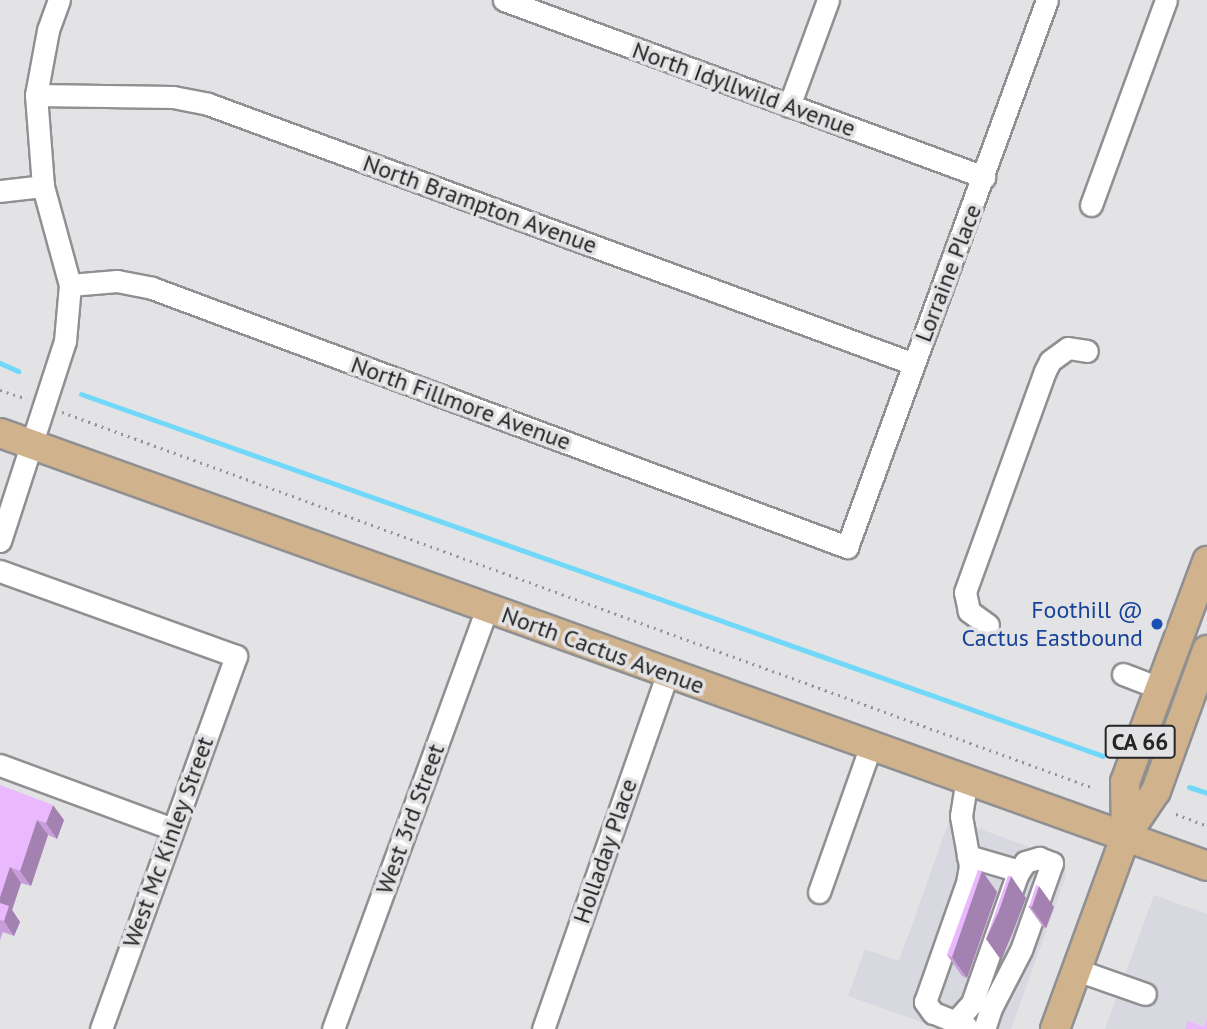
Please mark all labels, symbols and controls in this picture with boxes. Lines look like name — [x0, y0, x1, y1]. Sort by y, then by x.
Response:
street label: North Idyllwild Avenue — [628, 35, 860, 143]
street label: North Brampton Avenue — [359, 148, 601, 260]
street label: Lorraine Place — [909, 200, 987, 346]
street label: North Fillmore Avenue — [347, 350, 575, 456]
place label: Foothill @ Cactus Eastbound — [962, 596, 1143, 652]
street label: North Cactus Avenue — [497, 600, 709, 700]
marker: Foothill @ Cactus Eastbound — [1149, 616, 1165, 632]
road number: CA 66 — [1103, 722, 1177, 762]
street label: West Mc Kinley Street — [116, 732, 220, 952]
street label: West 3rd Street — [370, 740, 450, 898]
street label: Holladay Place — [567, 774, 643, 928]

